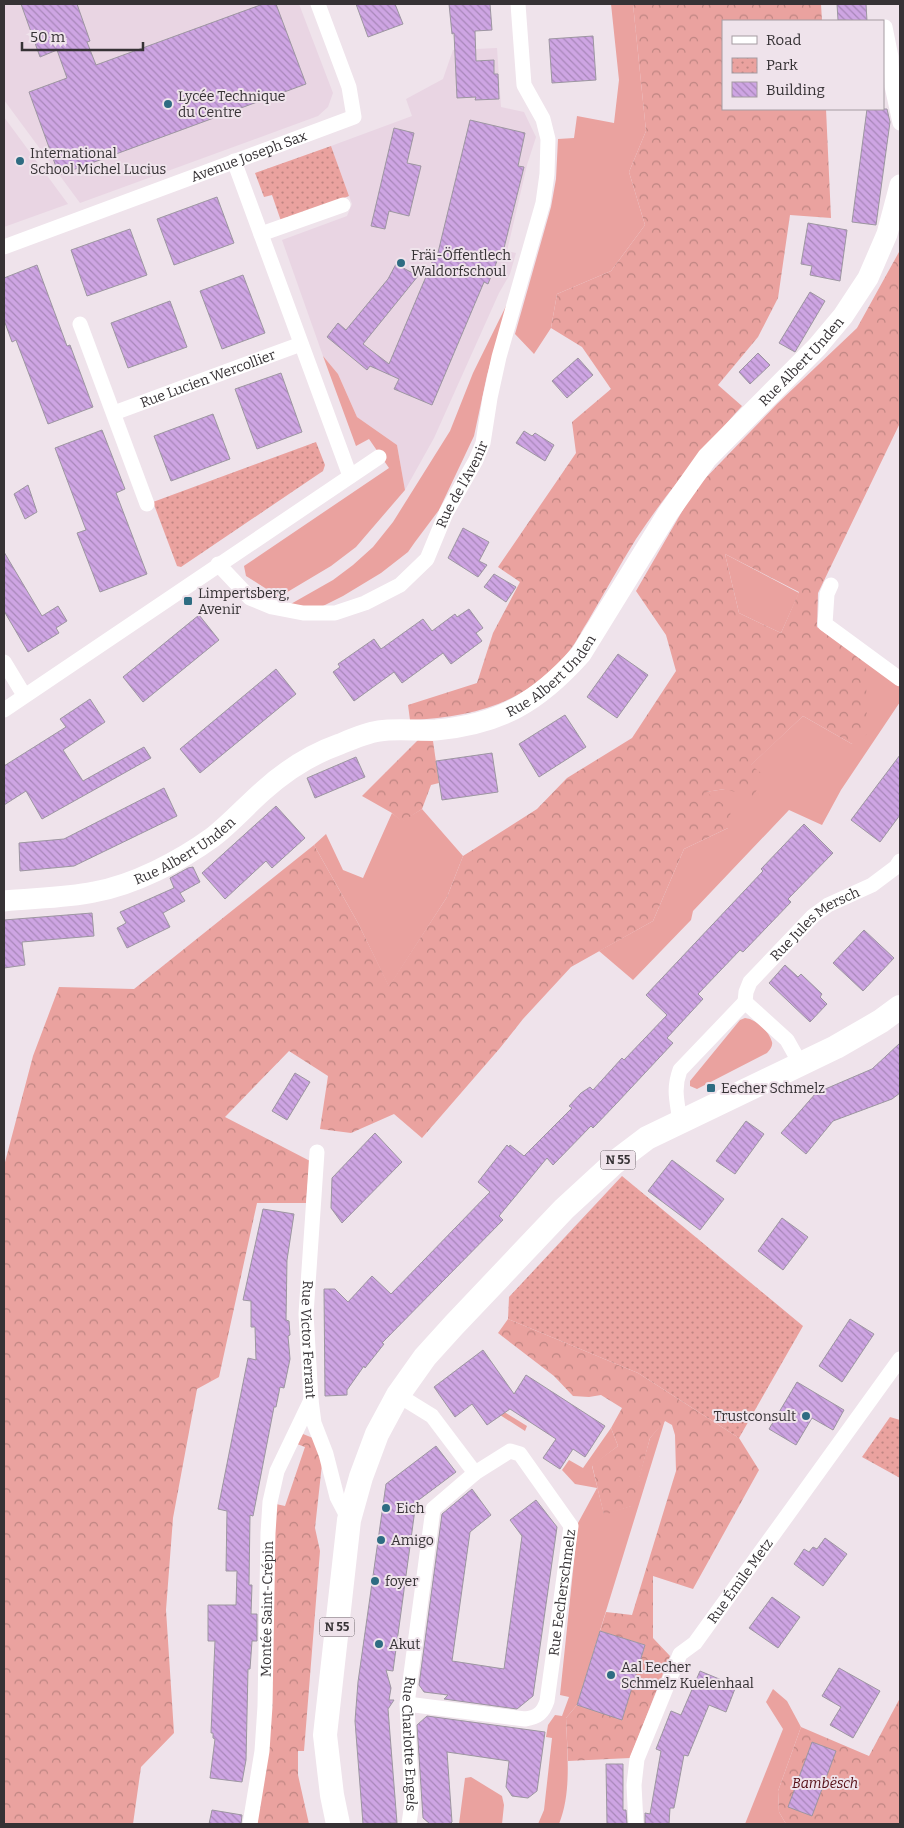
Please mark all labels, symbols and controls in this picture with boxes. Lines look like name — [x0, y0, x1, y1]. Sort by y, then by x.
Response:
scale bar — [22, 20, 144, 52]
legend — [722, 20, 884, 110]
text: 50 m — [30, 28, 66, 46]
text: Road — [766, 31, 801, 49]
text: Park — [766, 56, 798, 74]
text: Building — [766, 81, 825, 99]
place label: Lycée Technique du Centre — [178, 88, 285, 121]
marker: Lycée Technique du Centre — [162, 98, 174, 110]
street label: Avenue Joseph Sax — [188, 127, 309, 185]
place label: International School Michel Lucius — [30, 145, 166, 178]
marker: International School Michel Lucius — [14, 155, 26, 167]
place label: Fräi-Öffentlech Waldorfschoul — [411, 247, 511, 280]
marker: Fräi-Öffentlech Waldorfschoul — [395, 257, 407, 269]
street label: Rue Albert Unden — [755, 313, 847, 409]
street label: Rue Lucien Wercollier — [138, 346, 278, 411]
street label: Rue de l'Avenir — [432, 438, 491, 530]
place label: Limpertsberg, Avenir — [198, 585, 290, 618]
marker: Limpertsberg, Avenir — [182, 595, 194, 607]
street label: Rue Albert Unden — [503, 632, 599, 720]
street label: Rue Albert Unden — [132, 813, 239, 888]
street label: Rue Jules Mersch — [766, 883, 862, 964]
place label: Eecher Schmelz — [721, 1080, 825, 1097]
marker: Eecher Schmelz — [705, 1082, 717, 1094]
road number: N 55 — [600, 1150, 636, 1170]
street label: Rue Victor Ferrant — [297, 1280, 319, 1399]
place label: Trustconsult — [713, 1408, 796, 1425]
marker: Trustconsult — [800, 1410, 812, 1422]
place label: Eich — [396, 1500, 425, 1517]
marker: Eich — [380, 1502, 392, 1514]
street label: Rue Eecherschmelz — [545, 1528, 579, 1657]
place label: Amigo — [391, 1532, 434, 1549]
marker: Amigo — [375, 1534, 387, 1546]
street label: Rue Émile Metz — [704, 1535, 776, 1627]
street label: Montée Saint-Crépin — [257, 1541, 276, 1677]
place label: foyer — [385, 1573, 418, 1590]
marker: foyer — [369, 1575, 381, 1587]
road number: N 55 — [320, 1618, 354, 1636]
place label: Akut — [389, 1636, 420, 1653]
marker: Akut — [373, 1638, 385, 1650]
place label: Aal Eecher Schmelz Kuelenhaal — [621, 1659, 754, 1692]
marker: Aal Eecher Schmelz Kuelenhaal — [605, 1669, 617, 1681]
street label: Rue Charlotte Engels — [399, 1675, 421, 1812]
park label: Bambësch — [792, 1775, 858, 1792]

